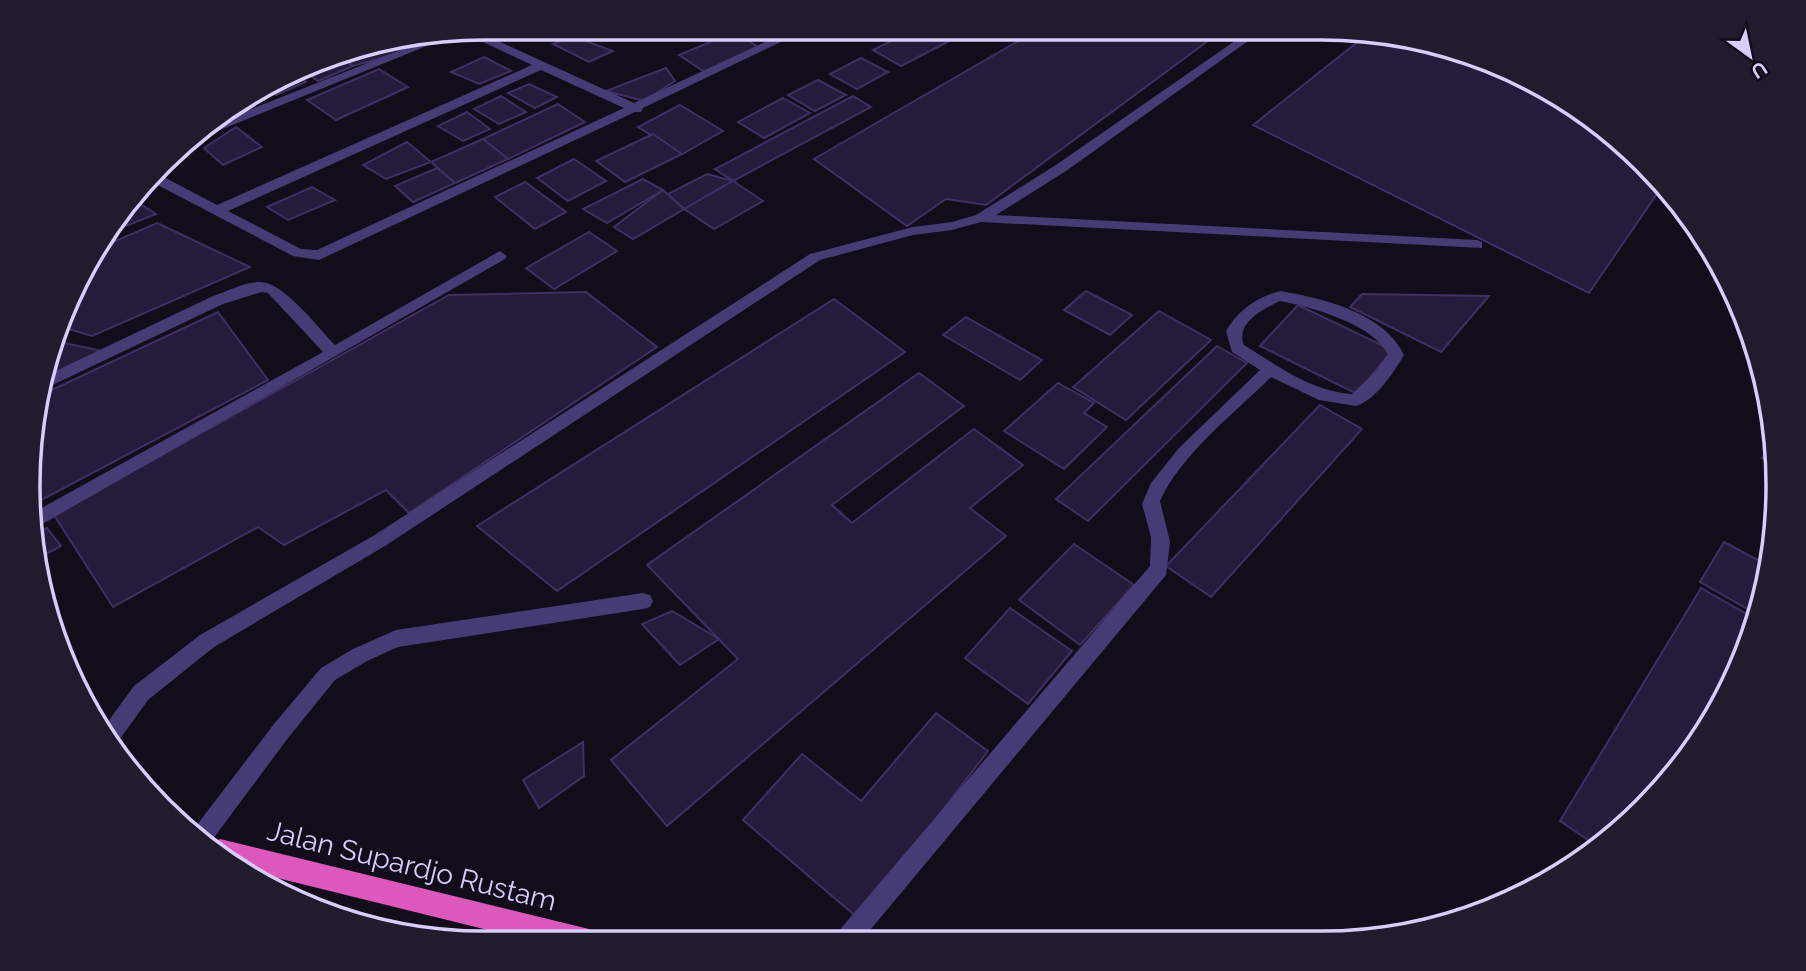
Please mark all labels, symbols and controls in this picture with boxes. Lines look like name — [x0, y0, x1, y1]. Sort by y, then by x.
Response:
north arrow — [1715, 21, 1785, 91]
text: U — [1747, 57, 1771, 83]
street label: Jalan Supardjo Rustam — [264, 814, 560, 918]

